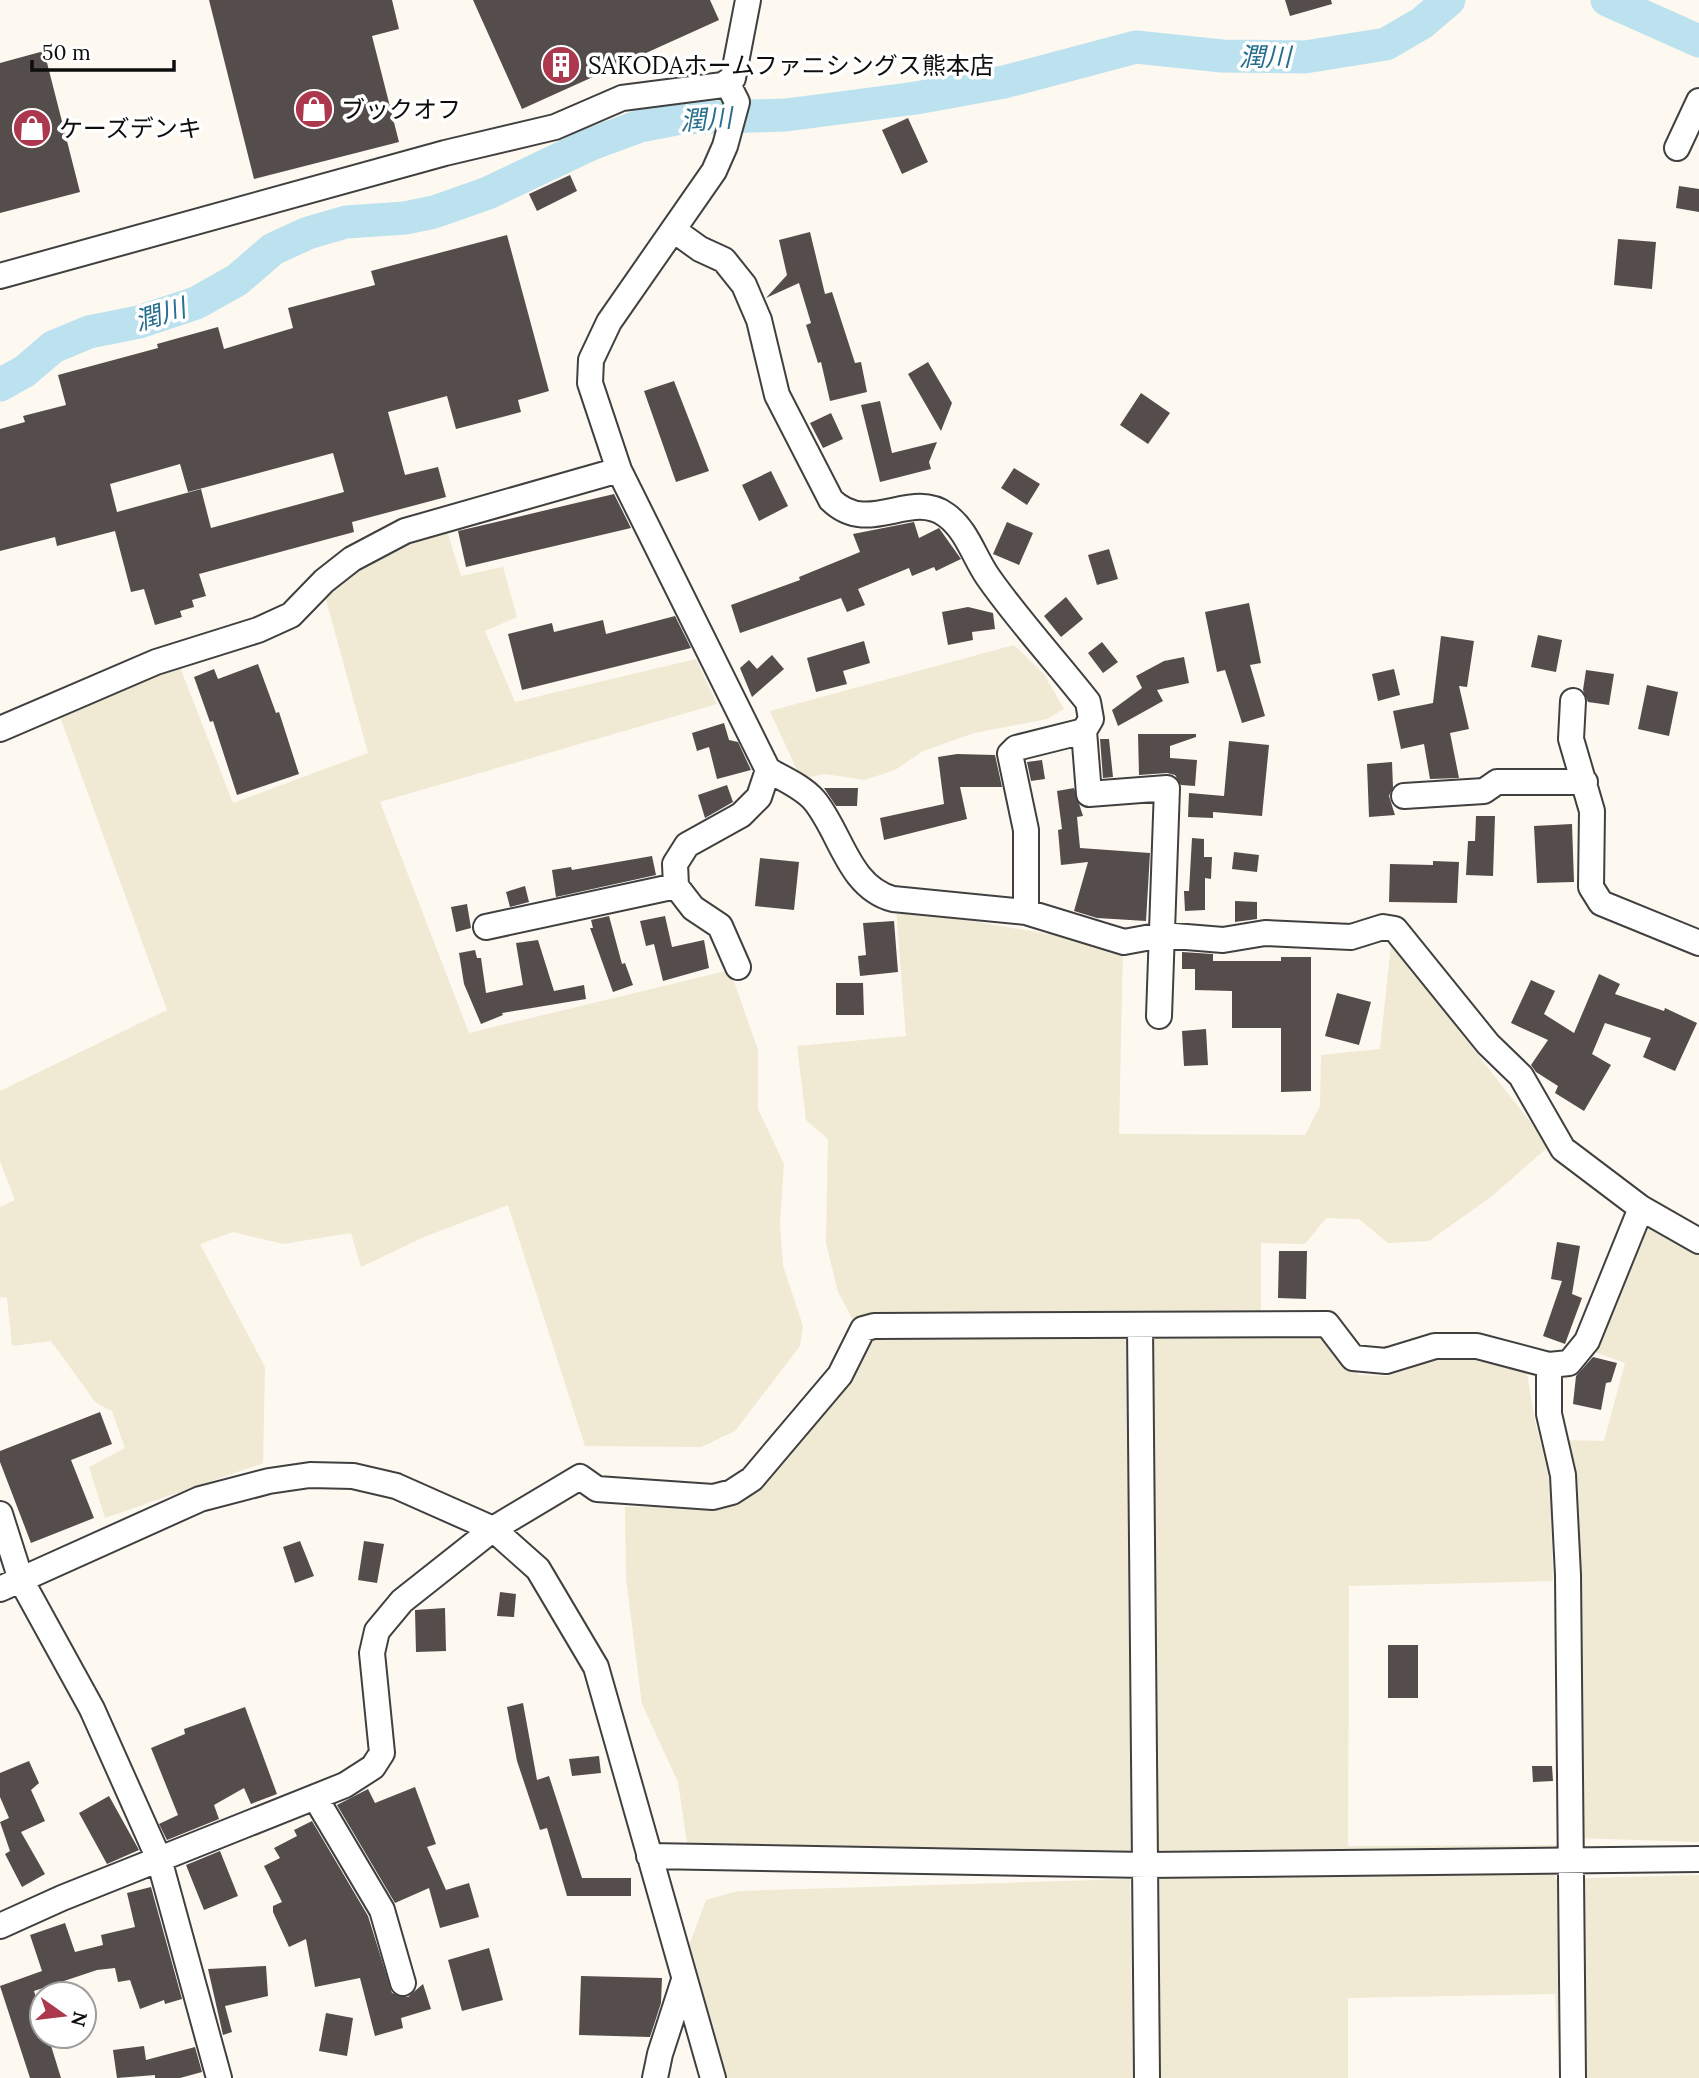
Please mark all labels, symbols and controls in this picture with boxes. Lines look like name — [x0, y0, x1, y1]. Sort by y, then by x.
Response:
scale bar — [32, 28, 173, 72]
text: 50 m — [42, 39, 91, 66]
water label: 潤川 — [1239, 40, 1294, 73]
building icon: SAKODAホームファニシングス熊本店 — [540, 44, 582, 86]
place label: SAKODAホームファニシングス熊本店 — [588, 50, 994, 81]
shop icon: ブックオフ — [293, 88, 335, 130]
place label: ブックオフ — [341, 94, 461, 125]
water label: 潤川 — [679, 101, 736, 137]
shop icon: ケーズデンキ — [11, 107, 53, 149]
place label: ケーズデンキ — [59, 113, 202, 144]
water label: 潤川 — [130, 290, 193, 337]
north arrow — [28, 1980, 98, 2050]
text: N — [66, 2009, 93, 2029]

